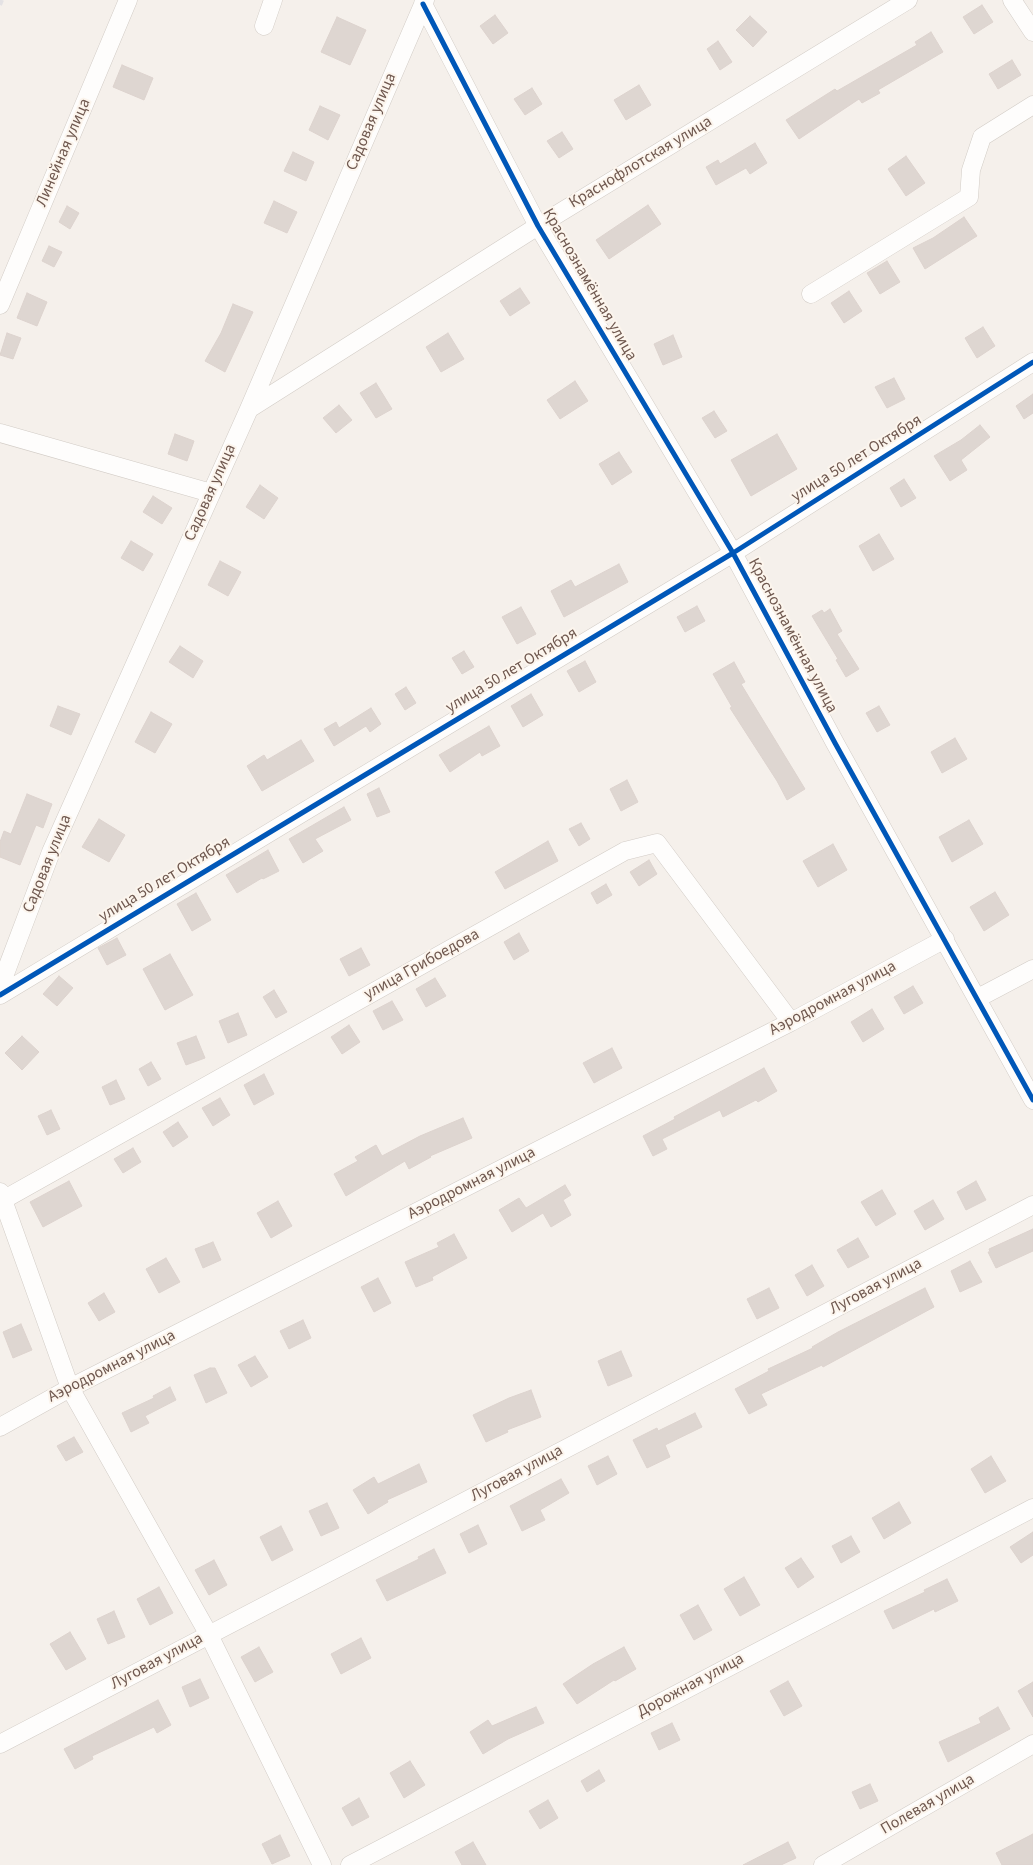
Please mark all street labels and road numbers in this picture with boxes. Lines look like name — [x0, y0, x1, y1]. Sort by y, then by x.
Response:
street label: Садовая улица — [343, 70, 401, 174]
street label: Линейная улица — [33, 96, 95, 210]
street label: Краснофлотская улица — [566, 113, 716, 213]
street label: Краснознамённая улица — [538, 205, 640, 365]
street label: улица 50 лет Октября — [788, 411, 926, 507]
street label: Садовая улица — [181, 442, 241, 544]
street label: Краснознамённая улица — [743, 555, 841, 717]
street label: улица 50 лет Октября — [443, 624, 581, 718]
street label: Садовая улица — [20, 812, 76, 916]
street label: улица 50 лет Октября — [96, 833, 234, 927]
street label: улица Грибоедова — [361, 925, 483, 1005]
street label: Аэродромная улица — [766, 957, 900, 1041]
street label: Аэродромная улица — [405, 1143, 539, 1225]
street label: Луговая улица — [827, 1255, 925, 1319]
street label: Аэродромная улица — [45, 1326, 179, 1408]
street label: Луговая улица — [468, 1442, 566, 1506]
street label: Луговая улица — [108, 1630, 206, 1694]
street label: Дорожная улица — [634, 1650, 748, 1722]
street label: Полевая улица — [878, 1770, 978, 1840]

